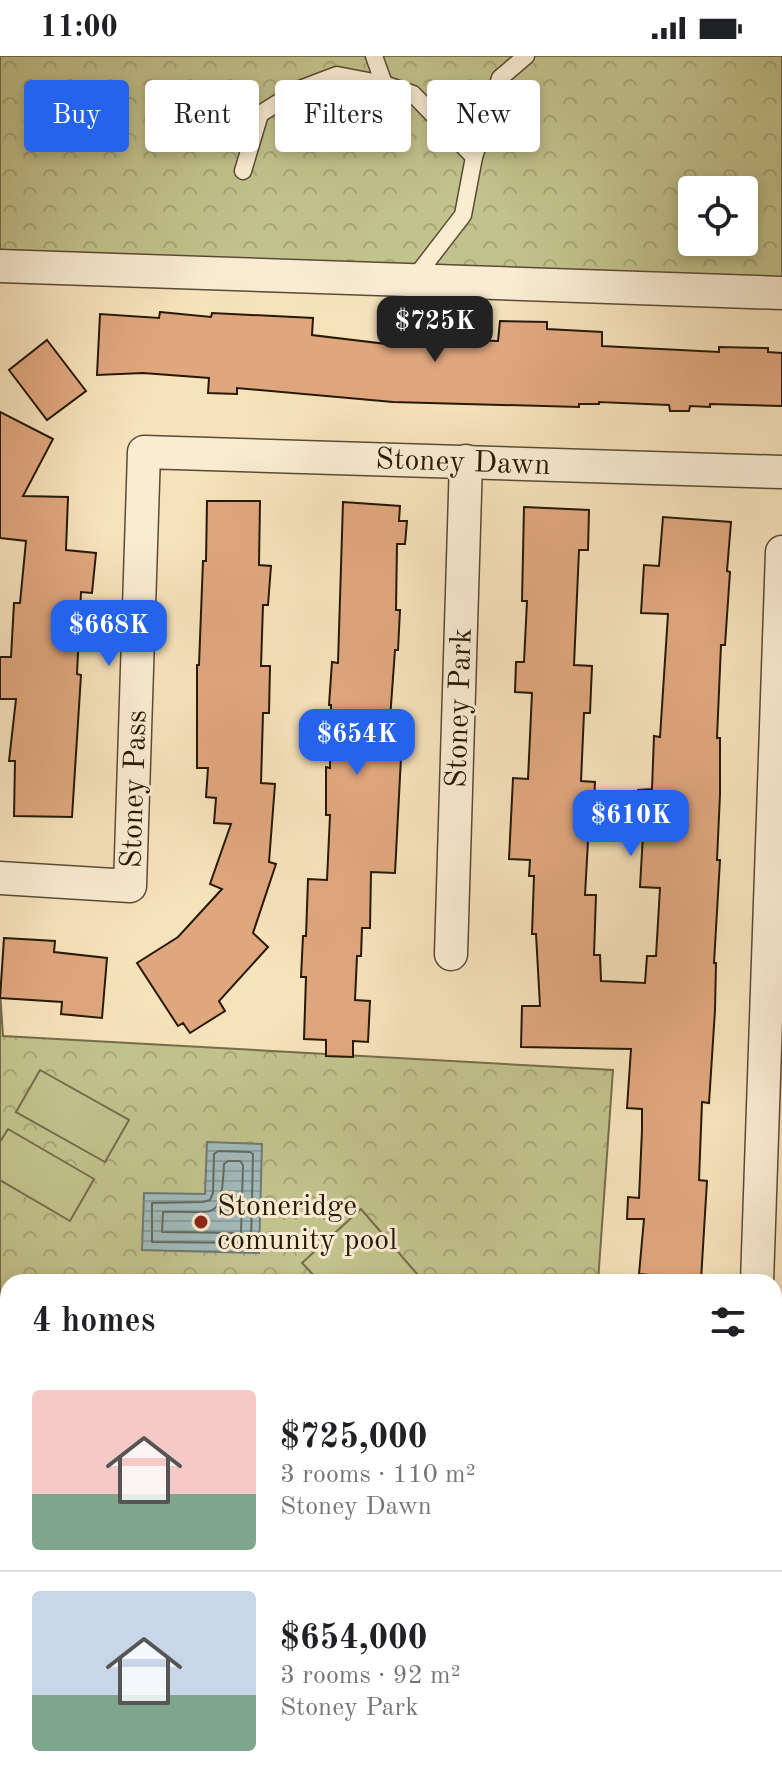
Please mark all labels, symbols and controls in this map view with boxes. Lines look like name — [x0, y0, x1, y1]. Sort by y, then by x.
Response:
text: 11:00 — [40, 13, 118, 43]
chip: Buy — [24, 80, 129, 152]
chip: Rent — [145, 80, 259, 152]
chip: Filters — [275, 80, 411, 152]
chip: New — [427, 80, 540, 152]
map controls — [678, 176, 758, 256]
button: locate — [678, 176, 758, 256]
pin: $725K — [379, 296, 491, 364]
text: $725K — [395, 309, 475, 335]
street label: Stoney Dawn — [375, 445, 551, 481]
pin: $668K — [53, 600, 165, 668]
text: $668K — [69, 613, 149, 639]
street label: Stoney Park — [442, 628, 478, 789]
street label: Stoney Pass — [117, 709, 153, 869]
pin: $654K — [301, 709, 413, 777]
text: $654K — [317, 722, 397, 748]
pin: $610K — [575, 790, 687, 858]
text: $610K — [591, 803, 671, 829]
place label: Stoneridge comunity pool — [217, 1192, 397, 1256]
marker: Stoneridge comunity pool — [192, 1213, 210, 1231]
icon: filters — [706, 1300, 750, 1344]
text: 4 homes — [32, 1305, 155, 1339]
text: $725,000 — [280, 1421, 428, 1455]
icon: home — [96, 1422, 192, 1518]
text: 3 rooms · 110 m² — [280, 1462, 476, 1488]
text: Stoney Dawn — [280, 1494, 432, 1520]
text: $654,000 — [280, 1622, 428, 1656]
icon: home — [96, 1623, 192, 1719]
text: 3 rooms · 92 m² — [280, 1663, 461, 1689]
text: Stoney Park — [280, 1695, 419, 1721]

